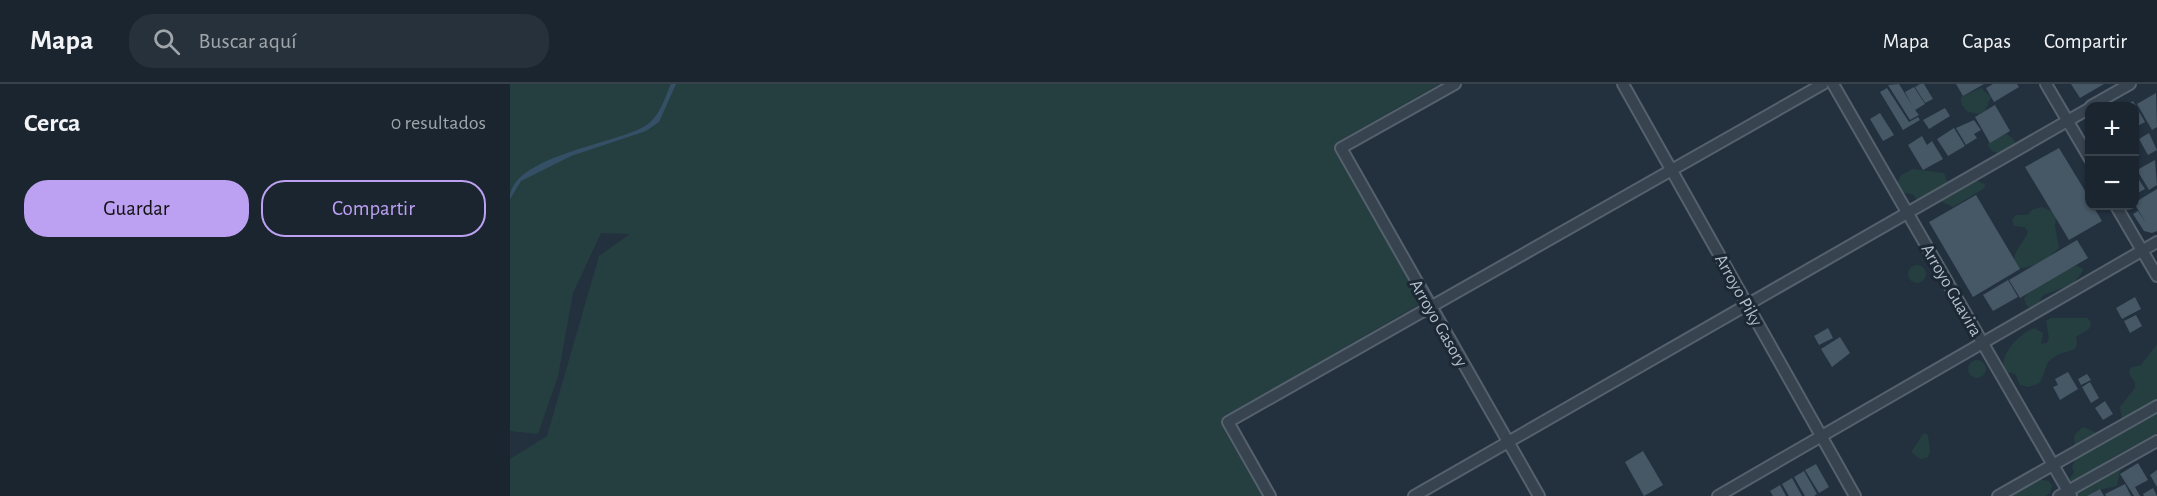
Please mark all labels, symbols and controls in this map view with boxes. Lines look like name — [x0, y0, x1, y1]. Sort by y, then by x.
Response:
search box — [129, 14, 549, 68]
icon: search — [150, 25, 183, 58]
text: Mapa — [30, 27, 93, 55]
text: Buscar aquí — [198, 30, 297, 52]
text: Mapa — [1883, 31, 1929, 52]
text: Capas — [1962, 31, 2011, 52]
text: Compartir — [2044, 31, 2127, 52]
map controls — [2085, 102, 2139, 210]
button: + — [2085, 102, 2139, 156]
text: Cerca — [24, 110, 81, 136]
text: 0 resultados — [391, 113, 486, 133]
button: − — [2085, 156, 2139, 210]
button: Guardar — [24, 180, 249, 237]
button: Compartir — [261, 180, 486, 237]
street label: Arroyo Guavira — [1918, 241, 1985, 340]
street label: Arroyo Piky — [1711, 251, 1765, 330]
street label: Arroyo Gasory — [1406, 277, 1470, 371]

